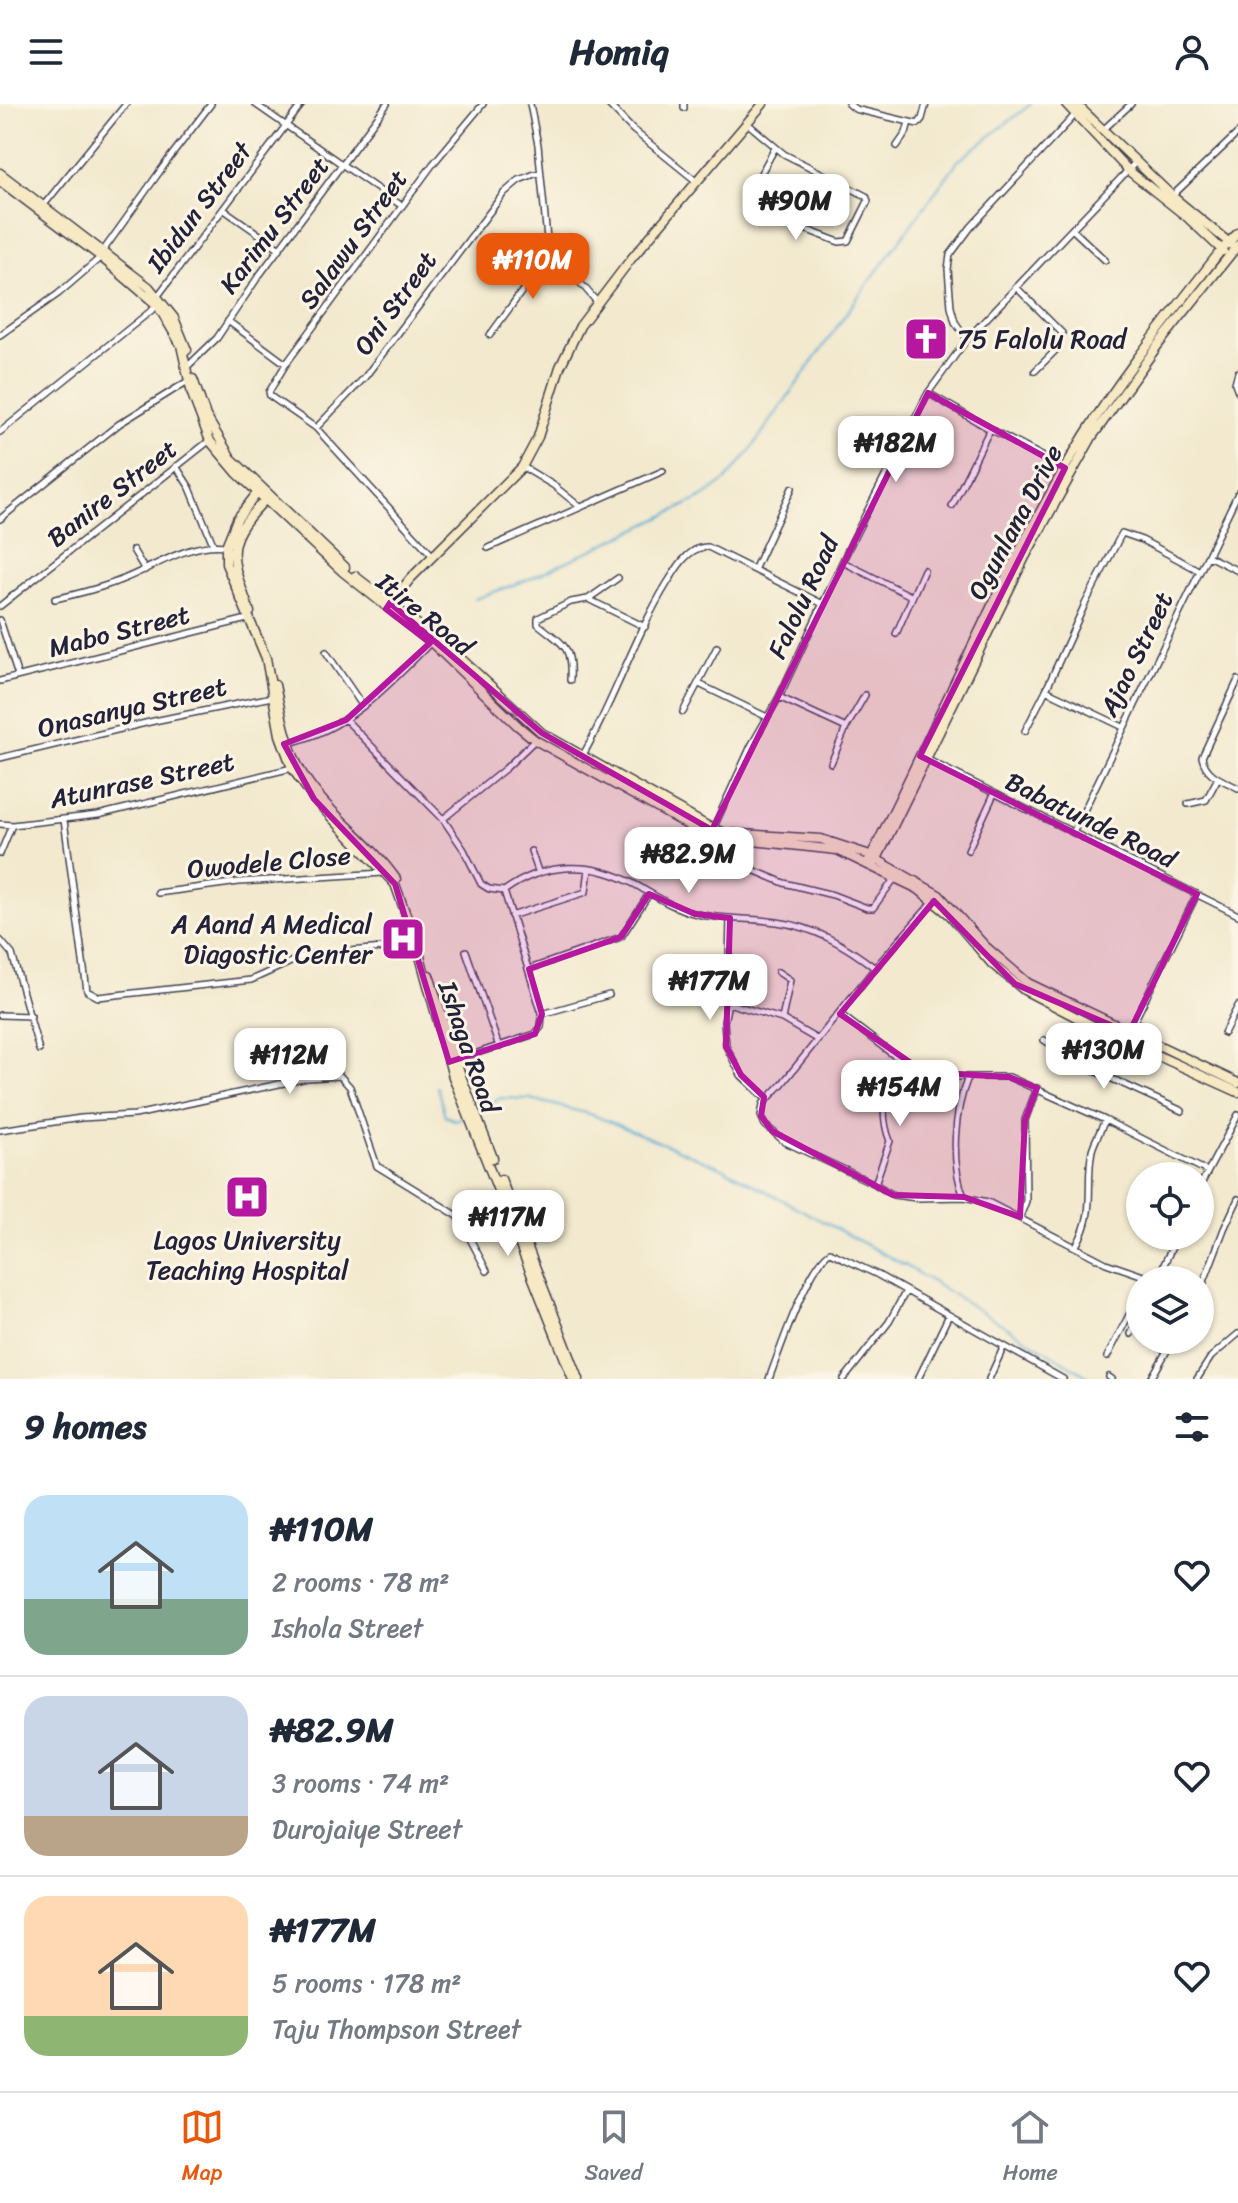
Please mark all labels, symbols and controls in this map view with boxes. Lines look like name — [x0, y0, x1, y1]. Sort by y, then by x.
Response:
text: Homiq — [570, 20, 668, 84]
icon: menu — [24, 30, 68, 74]
icon: person — [1170, 30, 1214, 74]
street label: Ibidun Street — [133, 130, 265, 284]
street label: Karimu Street — [207, 146, 341, 304]
street label: Salawu Street — [286, 159, 420, 319]
pin: ₦90M — [749, 174, 843, 242]
text: ₦90M — [761, 177, 831, 223]
pin: ₦110M — [477, 233, 589, 301]
text: ₦110M — [494, 236, 572, 282]
street label: Oni Street — [341, 241, 449, 365]
church icon: 75 Falolu Road — [902, 315, 950, 363]
place label: 75 Falolu Road — [957, 316, 1128, 362]
pin: ₦182M — [840, 416, 952, 484]
text: ₦182M — [856, 419, 936, 465]
street label: Banire Street — [36, 427, 188, 559]
street label: Ogunlana Drive — [955, 436, 1075, 608]
street label: Falolu Road — [754, 526, 853, 666]
street label: Itire Road — [365, 559, 486, 670]
street label: Ajao Street — [1085, 584, 1186, 725]
street label: Mabo Street — [44, 591, 194, 671]
street label: Onasanya Street — [33, 663, 231, 751]
one-way arrow — [512, 705, 531, 724]
street label: Atunrase Street — [44, 738, 239, 822]
street label: Babatunde Road — [997, 759, 1187, 882]
pin: ₦82.9M — [624, 827, 754, 895]
text: ₦82.9M — [642, 830, 736, 876]
street label: Owodele Close — [185, 832, 353, 892]
place label: A Aand A Medical Diagostic Center — [170, 901, 373, 977]
hospital icon: A Aand A Medical Diagostic Center — [379, 915, 427, 963]
pin: ₦177M — [654, 954, 766, 1022]
text: ₦177M — [670, 957, 750, 1003]
street label: Ishaga Road — [425, 974, 514, 1122]
pin: ₦130M — [1048, 1023, 1160, 1091]
text: ₦130M — [1064, 1026, 1144, 1072]
pin: ₦112M — [234, 1028, 346, 1096]
text: ₦112M — [252, 1031, 328, 1077]
pin: ₦154M — [844, 1060, 956, 1128]
text: ₦154M — [859, 1063, 941, 1109]
map controls — [1126, 1162, 1214, 1354]
button: locate — [1126, 1162, 1214, 1250]
hospital icon: Lagos University Teaching Hospital — [223, 1173, 271, 1221]
pin: ₦117M — [452, 1190, 564, 1258]
text: ₦117M — [470, 1193, 546, 1239]
place label: Lagos University Teaching Hospital — [146, 1217, 349, 1293]
button: layers — [1126, 1266, 1214, 1354]
text: 9 homes — [24, 1397, 146, 1457]
icon: filters — [1170, 1405, 1214, 1449]
text: ₦110M — [272, 1499, 373, 1559]
icon: home — [88, 1527, 184, 1623]
icon: heart — [1170, 1553, 1214, 1597]
text: 2 rooms · 78 m² — [272, 1559, 449, 1605]
text: Ishola Street — [272, 1605, 423, 1651]
text: ₦82.9M — [272, 1700, 394, 1760]
icon: home — [88, 1728, 184, 1824]
icon: heart — [1170, 1754, 1214, 1798]
text: 3 rooms · 74 m² — [272, 1760, 449, 1806]
text: Durojaiye Street — [272, 1806, 462, 1852]
text: ₦177M — [272, 1900, 376, 1960]
icon: home — [88, 1928, 184, 2024]
icon: heart — [1170, 1954, 1214, 1998]
text: 5 rooms · 178 m² — [272, 1960, 461, 2006]
text: Taju Thompson Street — [272, 2006, 521, 2052]
tab: Map — [180, 2105, 224, 2192]
tab: Saved — [585, 2105, 643, 2192]
tab: Home — [1003, 2105, 1058, 2192]

